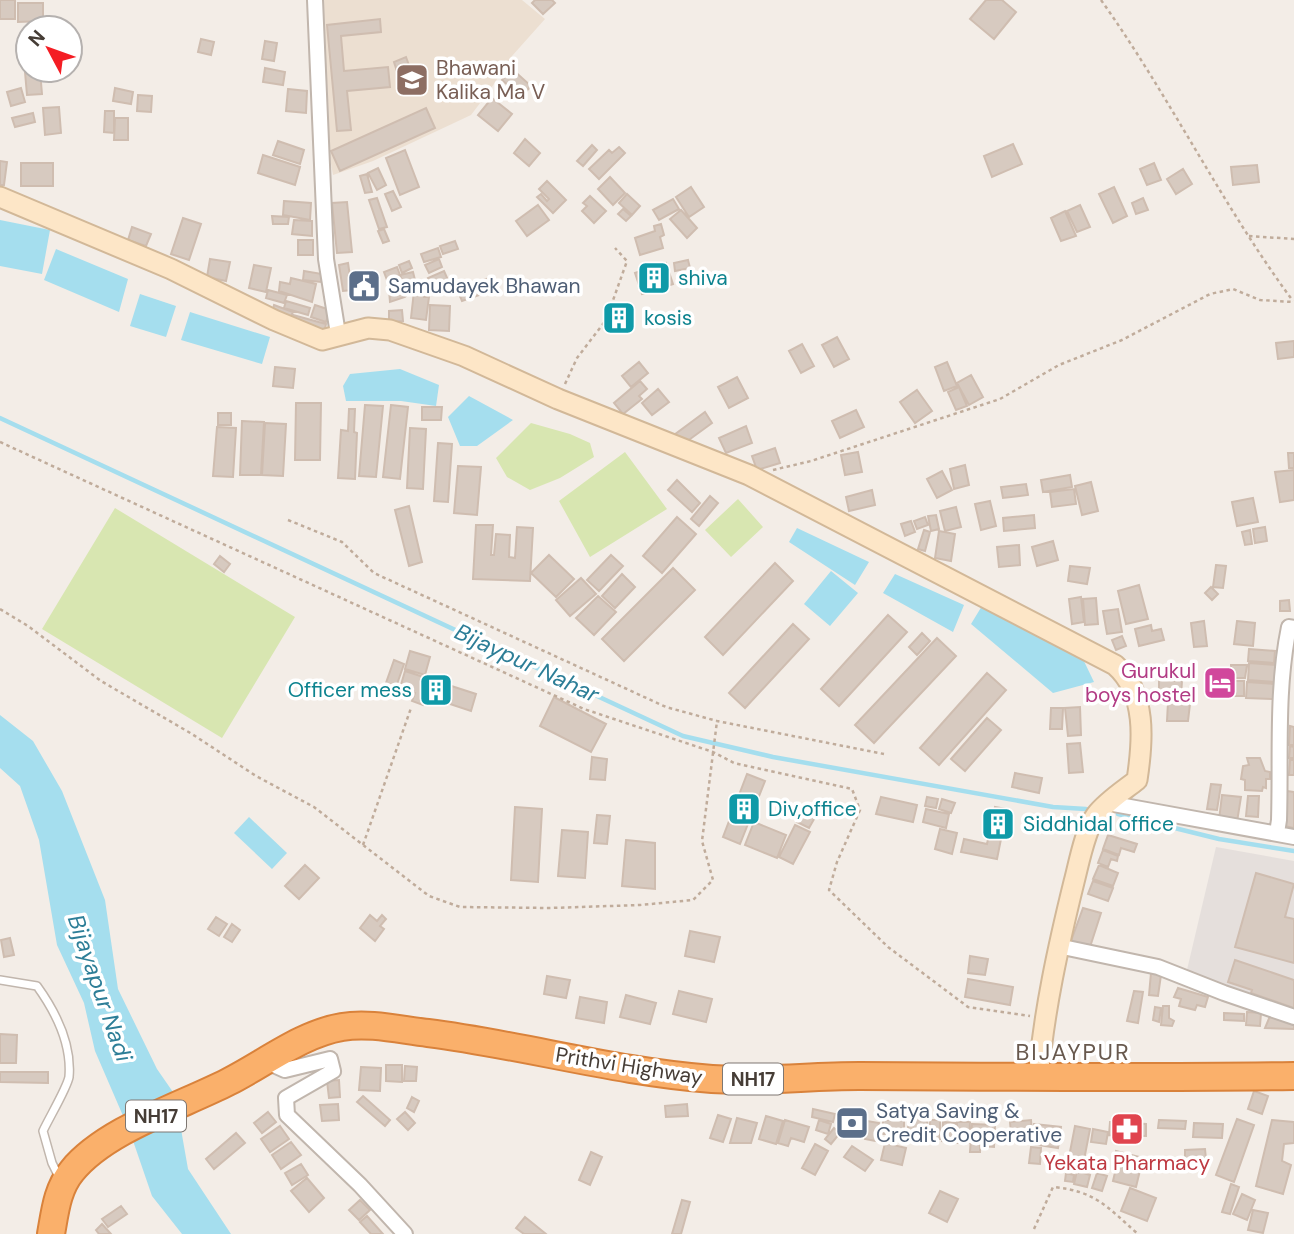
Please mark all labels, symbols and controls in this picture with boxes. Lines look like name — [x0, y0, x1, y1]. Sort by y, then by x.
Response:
north arrow — [14, 14, 84, 84]
text: N — [23, 25, 51, 52]
place label: Bhawani Kalika Ma V — [436, 54, 545, 106]
school or university icon: Bhawani Kalika Ma V — [393, 61, 431, 99]
building icon: shiva — [635, 259, 673, 297]
place label: shiva — [678, 264, 728, 292]
public building icon: Samudayek Bhawan — [345, 267, 383, 305]
place label: Samudayek Bhawan — [388, 272, 581, 300]
building icon: kosis — [600, 299, 638, 337]
place label: kosis — [644, 304, 692, 332]
water label: Bijaypur Nahar — [450, 616, 605, 710]
place label: Gurukul boys hostel — [1085, 657, 1196, 709]
hotel icon: Gurukul boys hostel — [1201, 664, 1239, 702]
building icon: Officer mess — [417, 671, 455, 709]
place label: Officer mess — [288, 676, 412, 704]
building icon: Div,office — [725, 790, 763, 828]
place label: Div,office — [768, 795, 857, 823]
building icon: Siddhidal office — [979, 805, 1017, 843]
place label: Siddhidal office — [1023, 810, 1174, 838]
water label: Bijayapur Nadi — [61, 910, 139, 1066]
district label: BIJAYPUR — [1015, 1037, 1131, 1067]
street label: Prithvi Highway — [554, 1041, 705, 1091]
road number: NH17 — [723, 1064, 783, 1094]
place label: Satya Saving & Credit Cooperative — [876, 1097, 1062, 1149]
road number: NH17 — [126, 1100, 186, 1132]
bank icon: Satya Saving & Credit Cooperative — [833, 1104, 871, 1142]
pharmacy icon: Yekata Pharmacy — [1108, 1110, 1146, 1148]
place label: Yekata Pharmacy — [1044, 1149, 1211, 1177]

